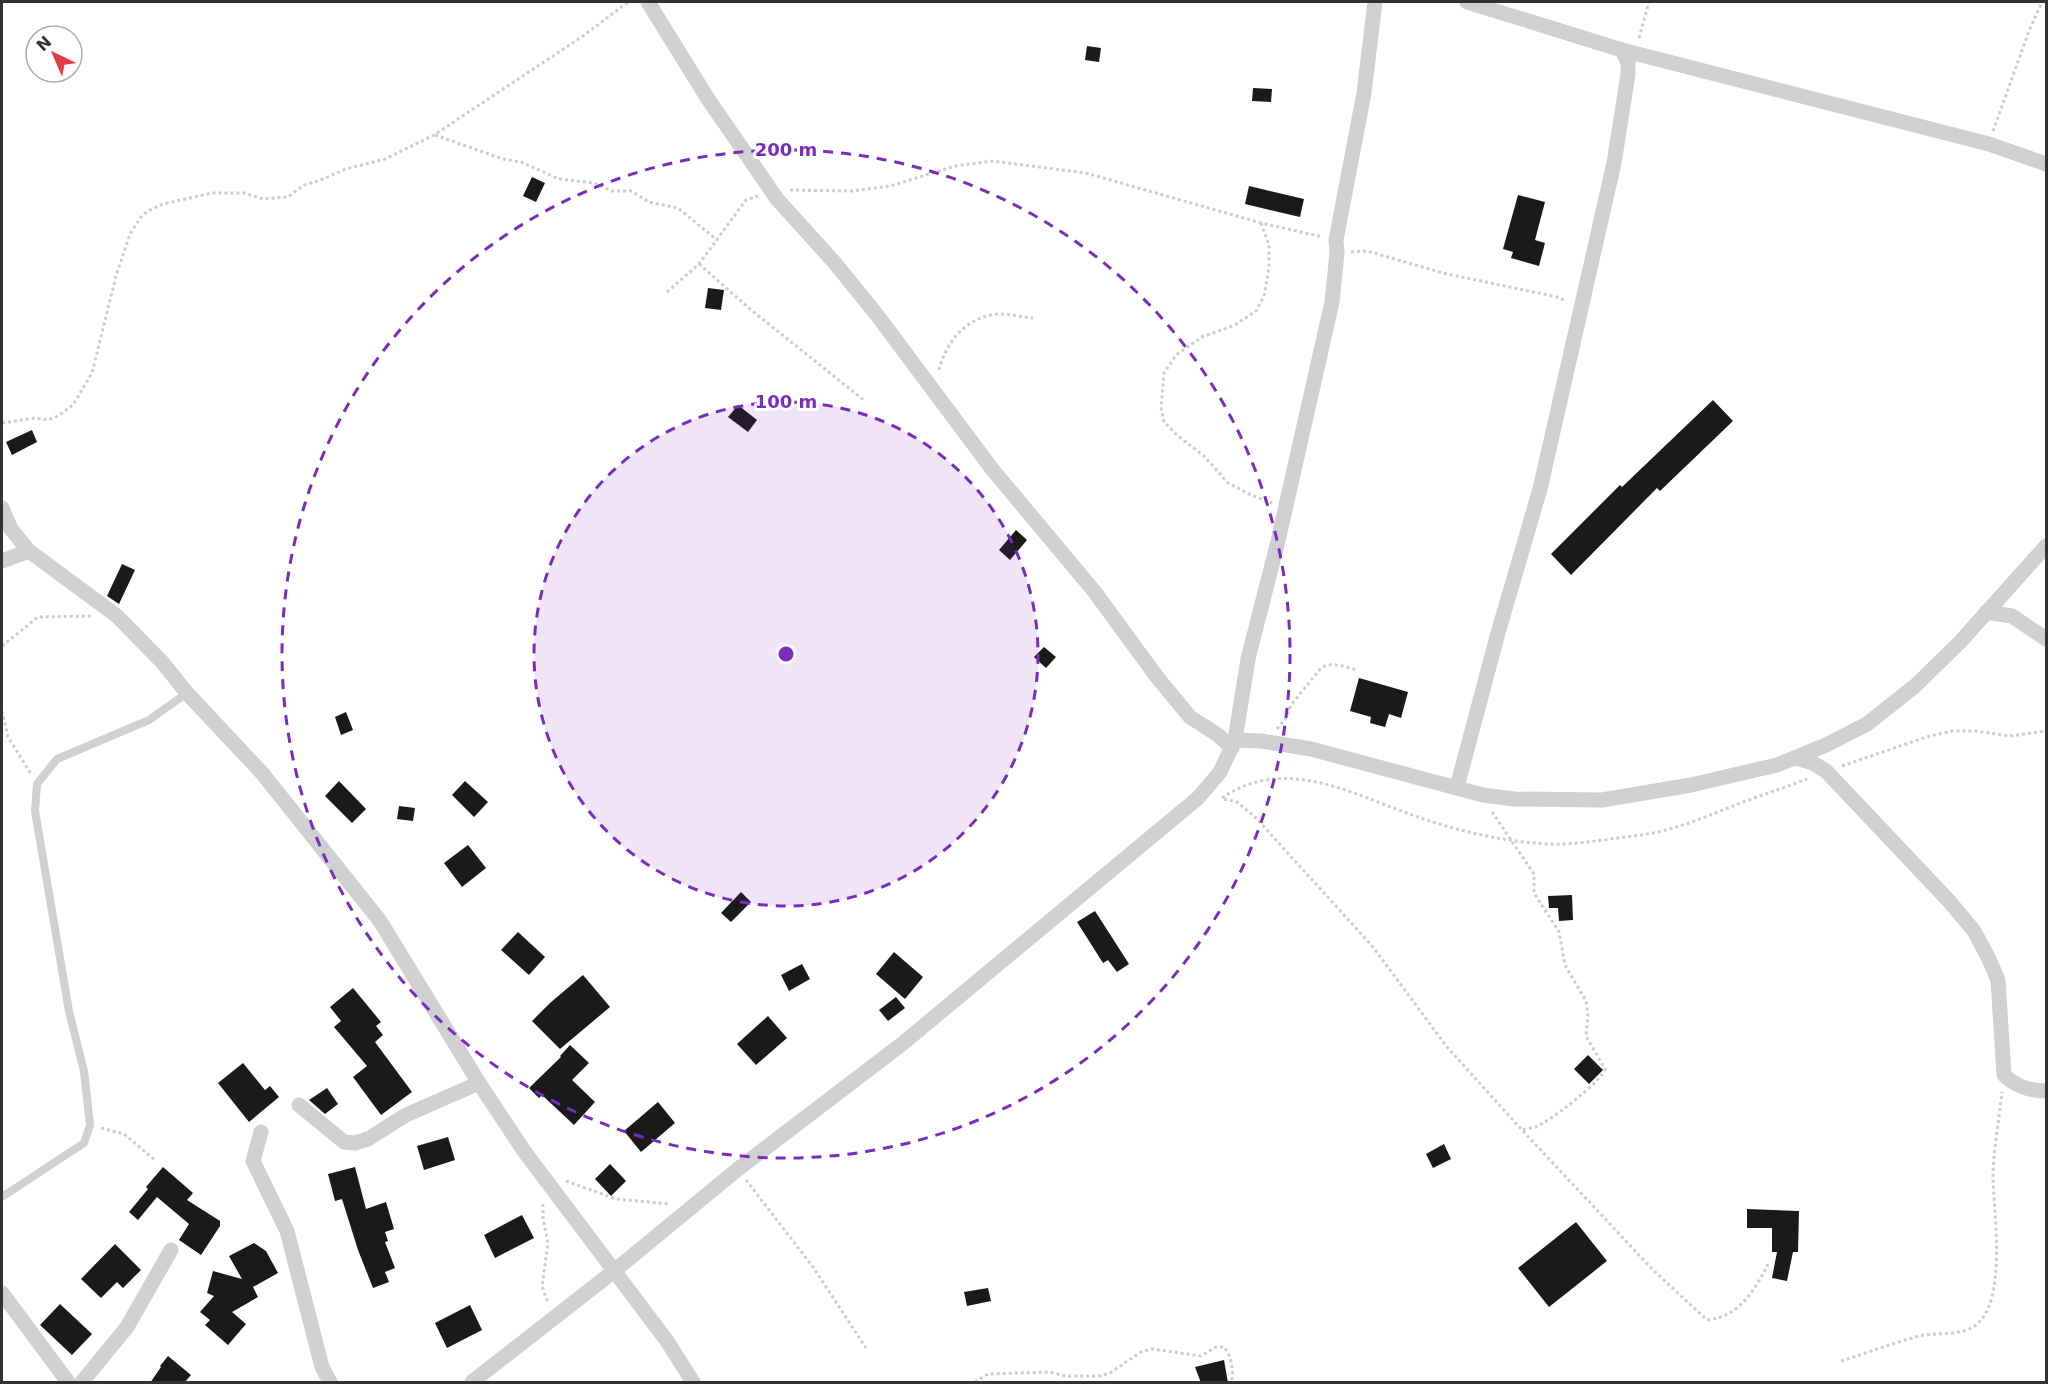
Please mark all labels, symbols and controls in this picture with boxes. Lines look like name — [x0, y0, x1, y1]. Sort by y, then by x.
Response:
north arrow — [24, 24, 84, 84]
text: N — [33, 32, 55, 55]
text: 200 m — [755, 139, 817, 160]
text: 100 m — [755, 391, 817, 412]
centre of rings — [776, 644, 796, 664]

